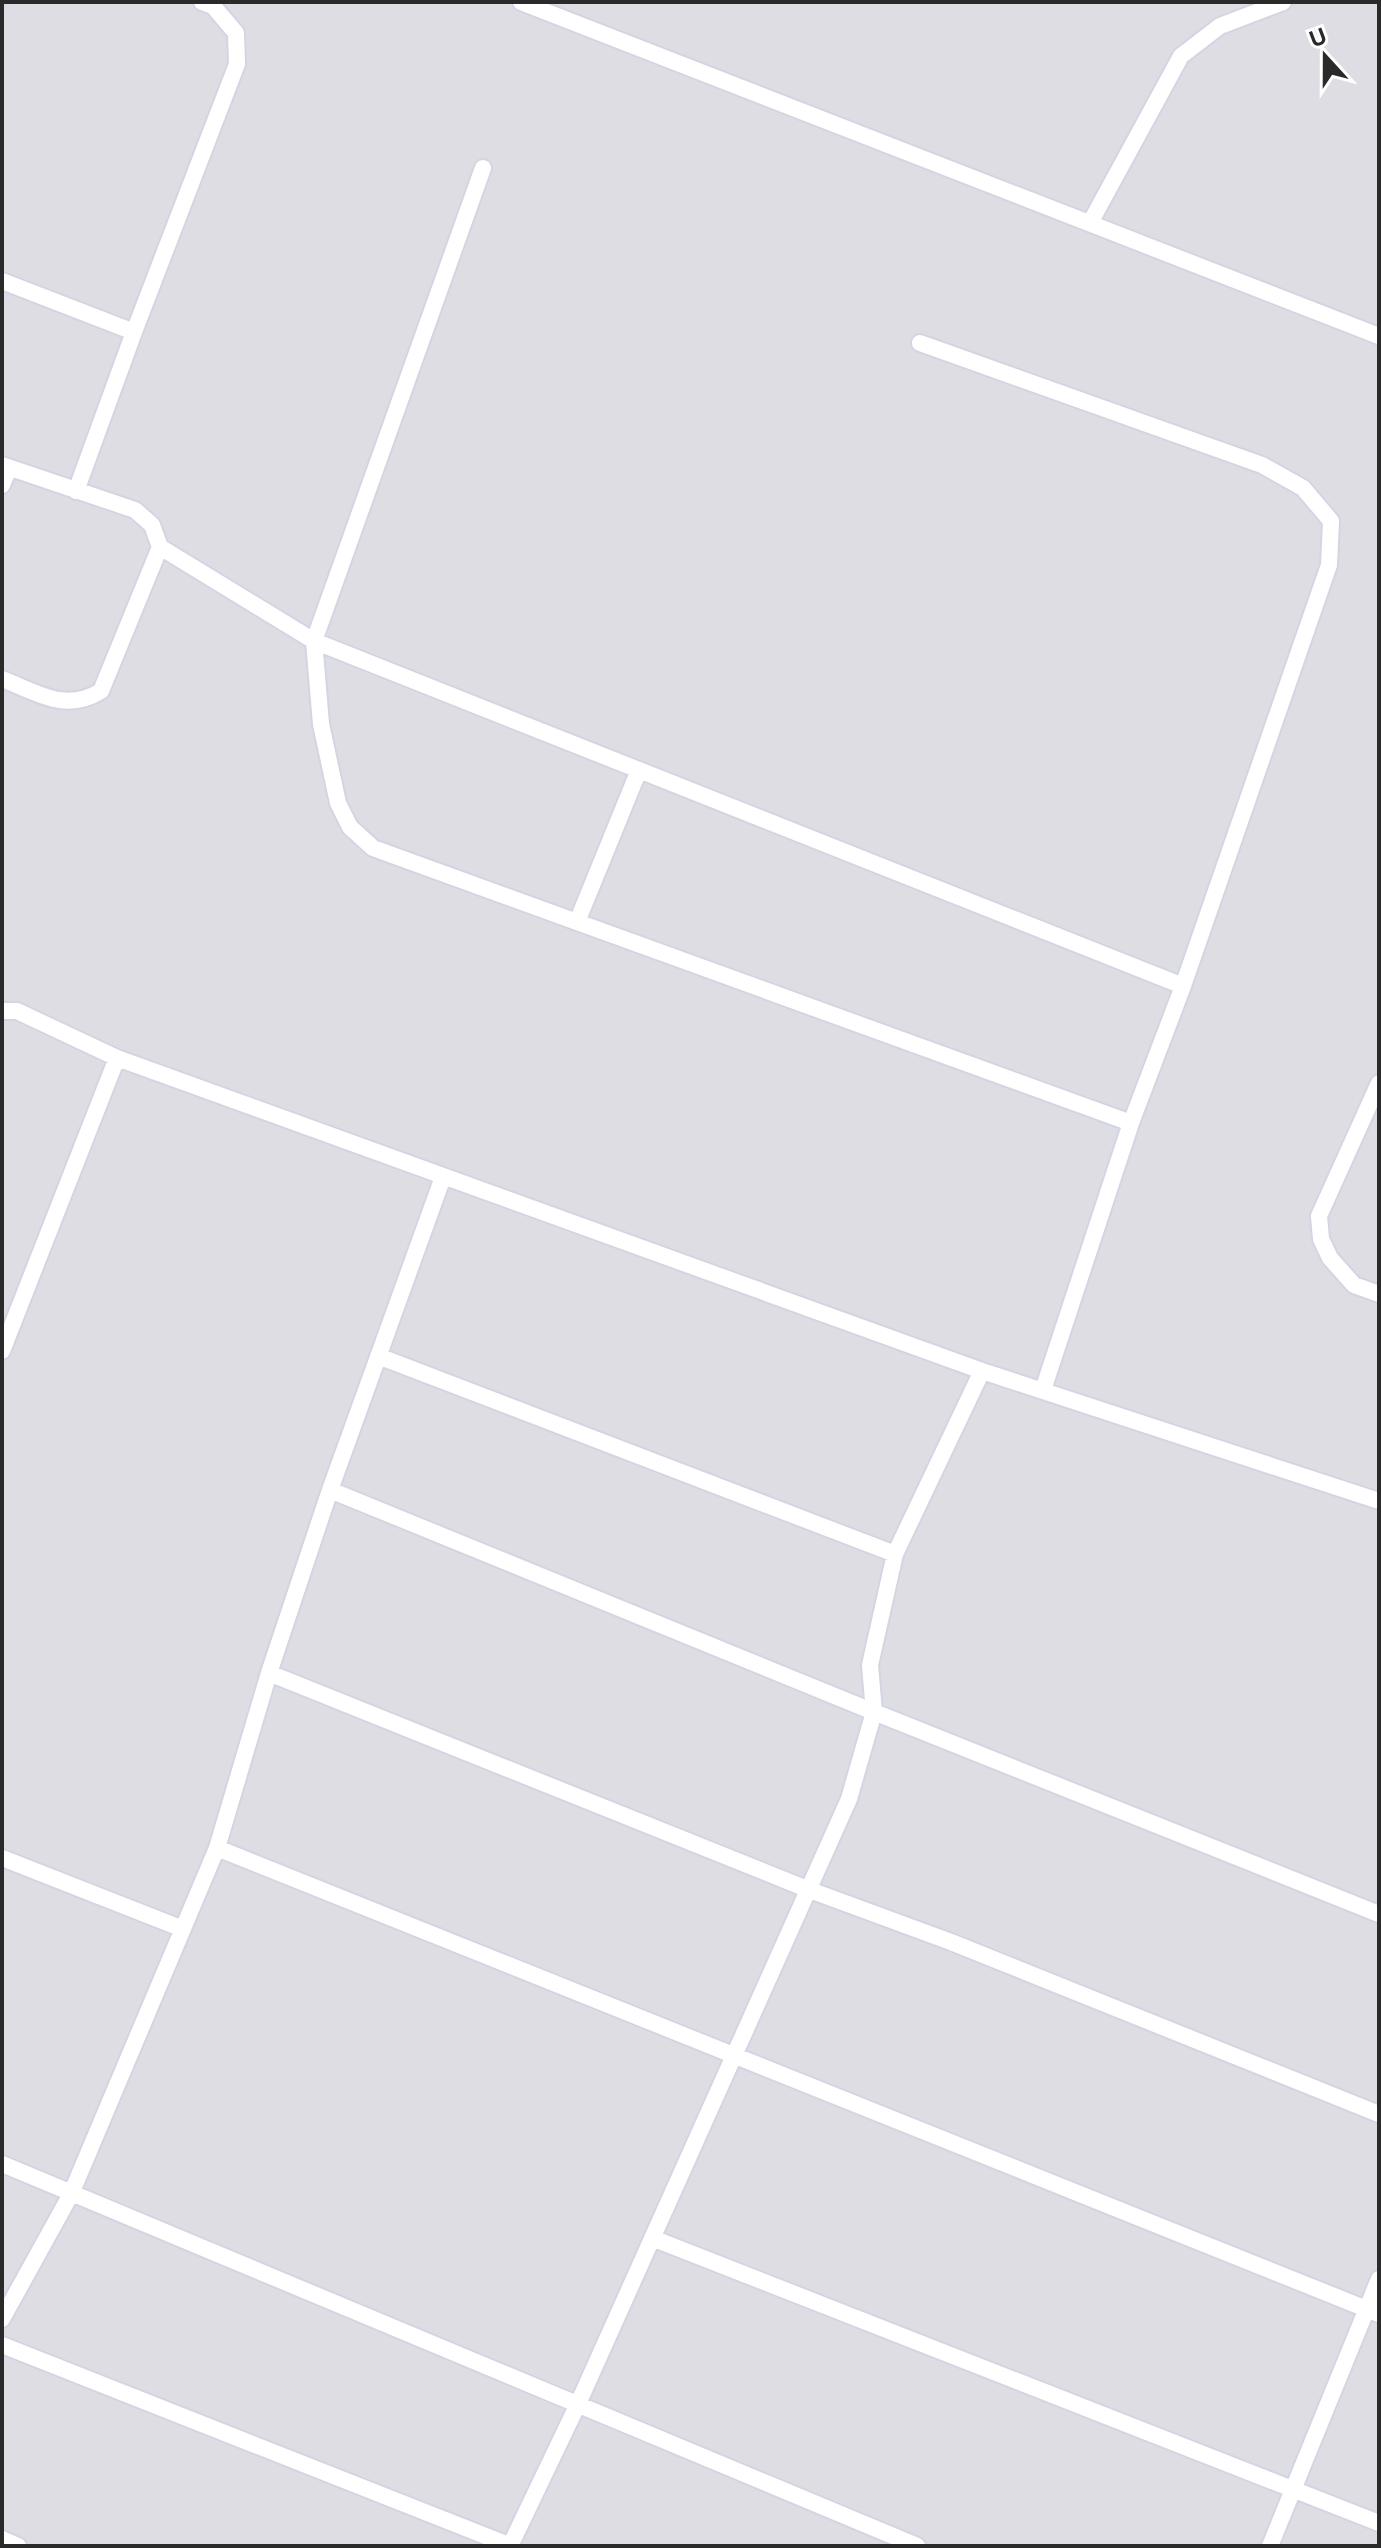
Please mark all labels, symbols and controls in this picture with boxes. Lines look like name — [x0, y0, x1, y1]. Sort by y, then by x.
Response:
north arrow — [1285, 16, 1365, 96]
text: U — [1306, 22, 1330, 52]

